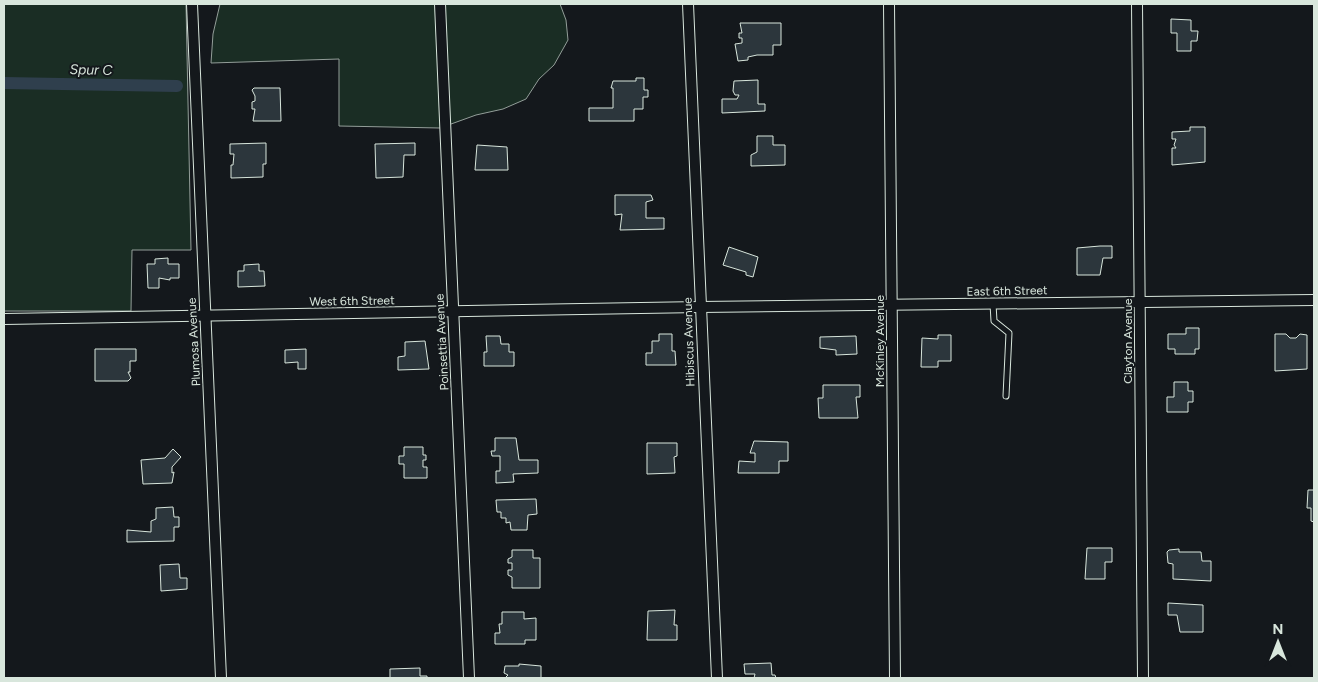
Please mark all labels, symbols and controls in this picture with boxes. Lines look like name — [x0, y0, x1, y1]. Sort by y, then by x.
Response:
water label: Spur C — [69, 61, 114, 79]
street label: East 6th Street — [966, 283, 1048, 299]
street label: West 6th Street — [309, 293, 395, 309]
street label: Poinsettia Avenue — [432, 293, 452, 391]
street label: McKinley Avenue — [873, 294, 887, 387]
street label: Plumosa Avenue — [185, 297, 203, 387]
street label: Hibiscus Avenue — [680, 297, 698, 387]
street label: Clayton Avenue — [1121, 298, 1135, 384]
north arrow — [1253, 617, 1303, 667]
text: N — [1273, 621, 1283, 638]

